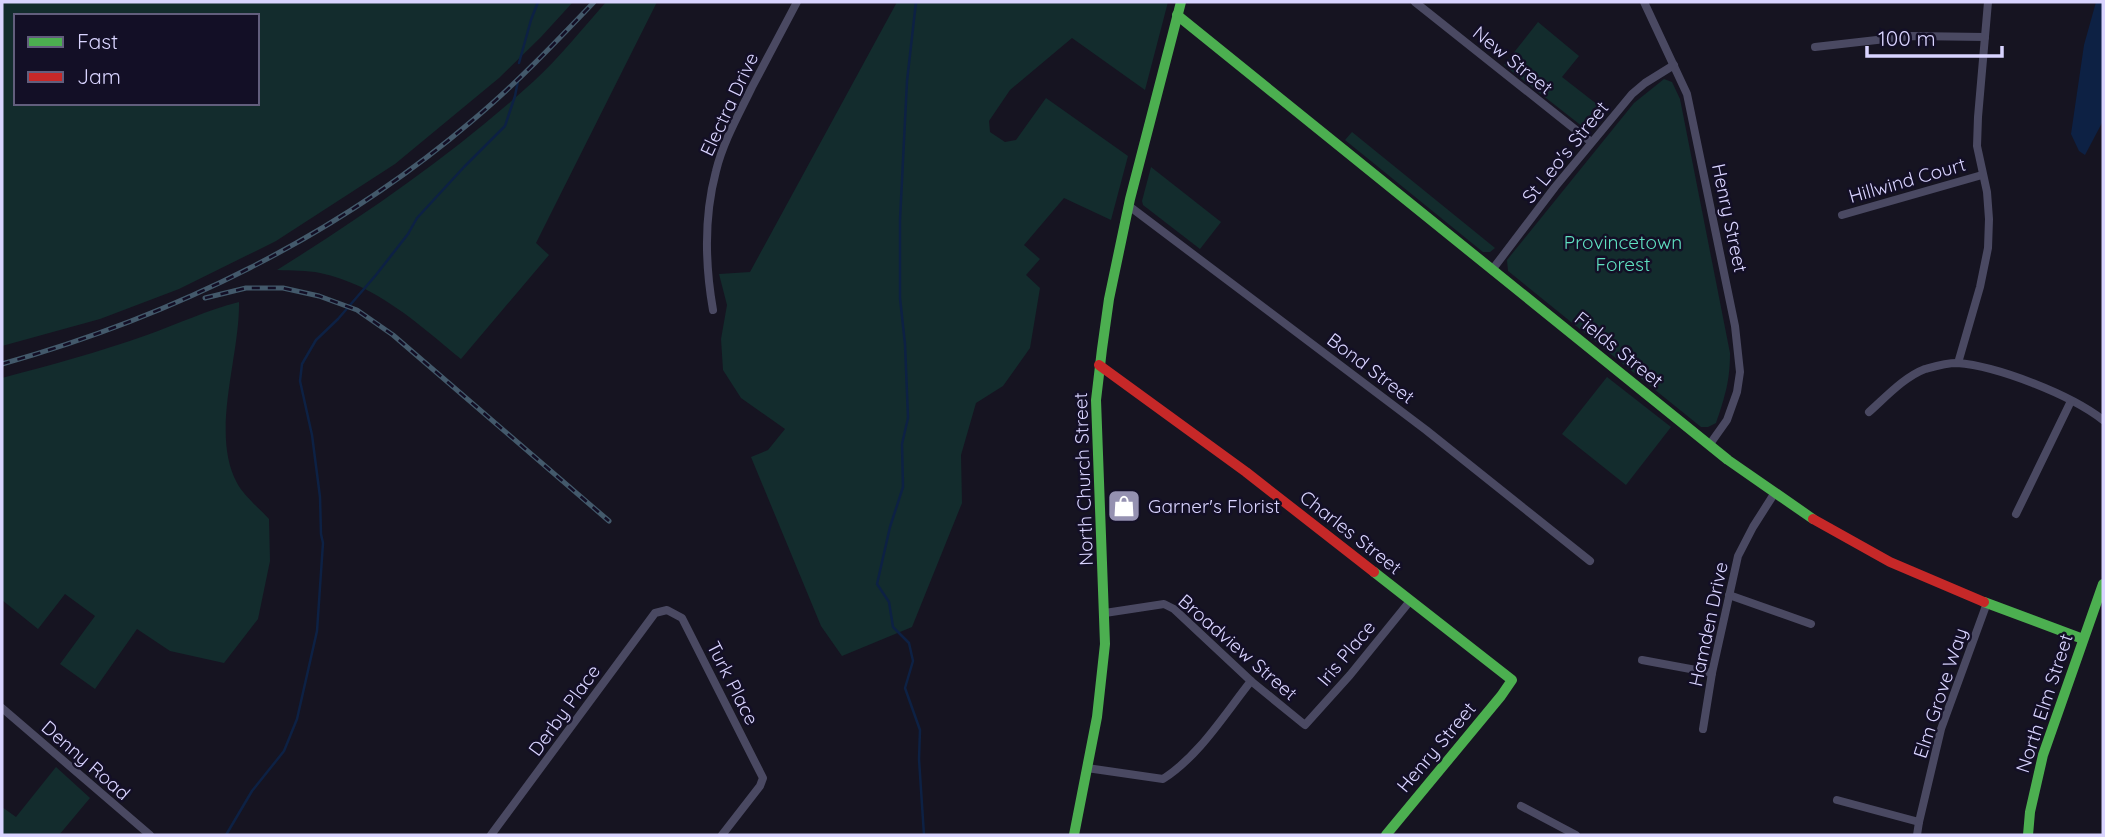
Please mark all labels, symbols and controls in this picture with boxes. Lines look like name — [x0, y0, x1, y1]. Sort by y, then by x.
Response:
legend — [14, 14, 259, 105]
scale bar — [1867, 14, 2002, 58]
street label: New Street — [1468, 20, 1558, 100]
text: 100 m — [1878, 25, 1936, 51]
text: Fast — [77, 28, 118, 54]
street label: Electra Drive — [695, 48, 763, 160]
text: Jam — [77, 63, 121, 89]
street label: St Leo's Street — [1517, 96, 1613, 208]
street label: Hillwind Court — [1846, 152, 1968, 208]
street label: Henry Street — [1707, 161, 1753, 275]
park label: Provincetown Forest — [1564, 230, 1682, 276]
street label: Fields Street — [1570, 306, 1668, 392]
street label: Bond Street — [1322, 327, 1420, 409]
street label: North Church Street — [1068, 392, 1098, 566]
street label: Charles Street — [1295, 485, 1407, 579]
shop icon: Garner's Florist — [1105, 487, 1143, 525]
place label: Garner's Florist — [1148, 494, 1280, 518]
street label: Hamden Drive — [1683, 560, 1733, 688]
street label: Broadview Street — [1174, 589, 1302, 705]
street label: Iris Place — [1312, 615, 1380, 691]
street label: Elm Grove Way — [1908, 625, 1972, 761]
street label: North Elm Street — [2010, 631, 2078, 775]
street label: Turk Place — [702, 637, 764, 729]
street label: Derby Place — [523, 660, 605, 760]
street label: Henry Street — [1391, 697, 1481, 797]
street label: Denny Road — [37, 715, 135, 805]

